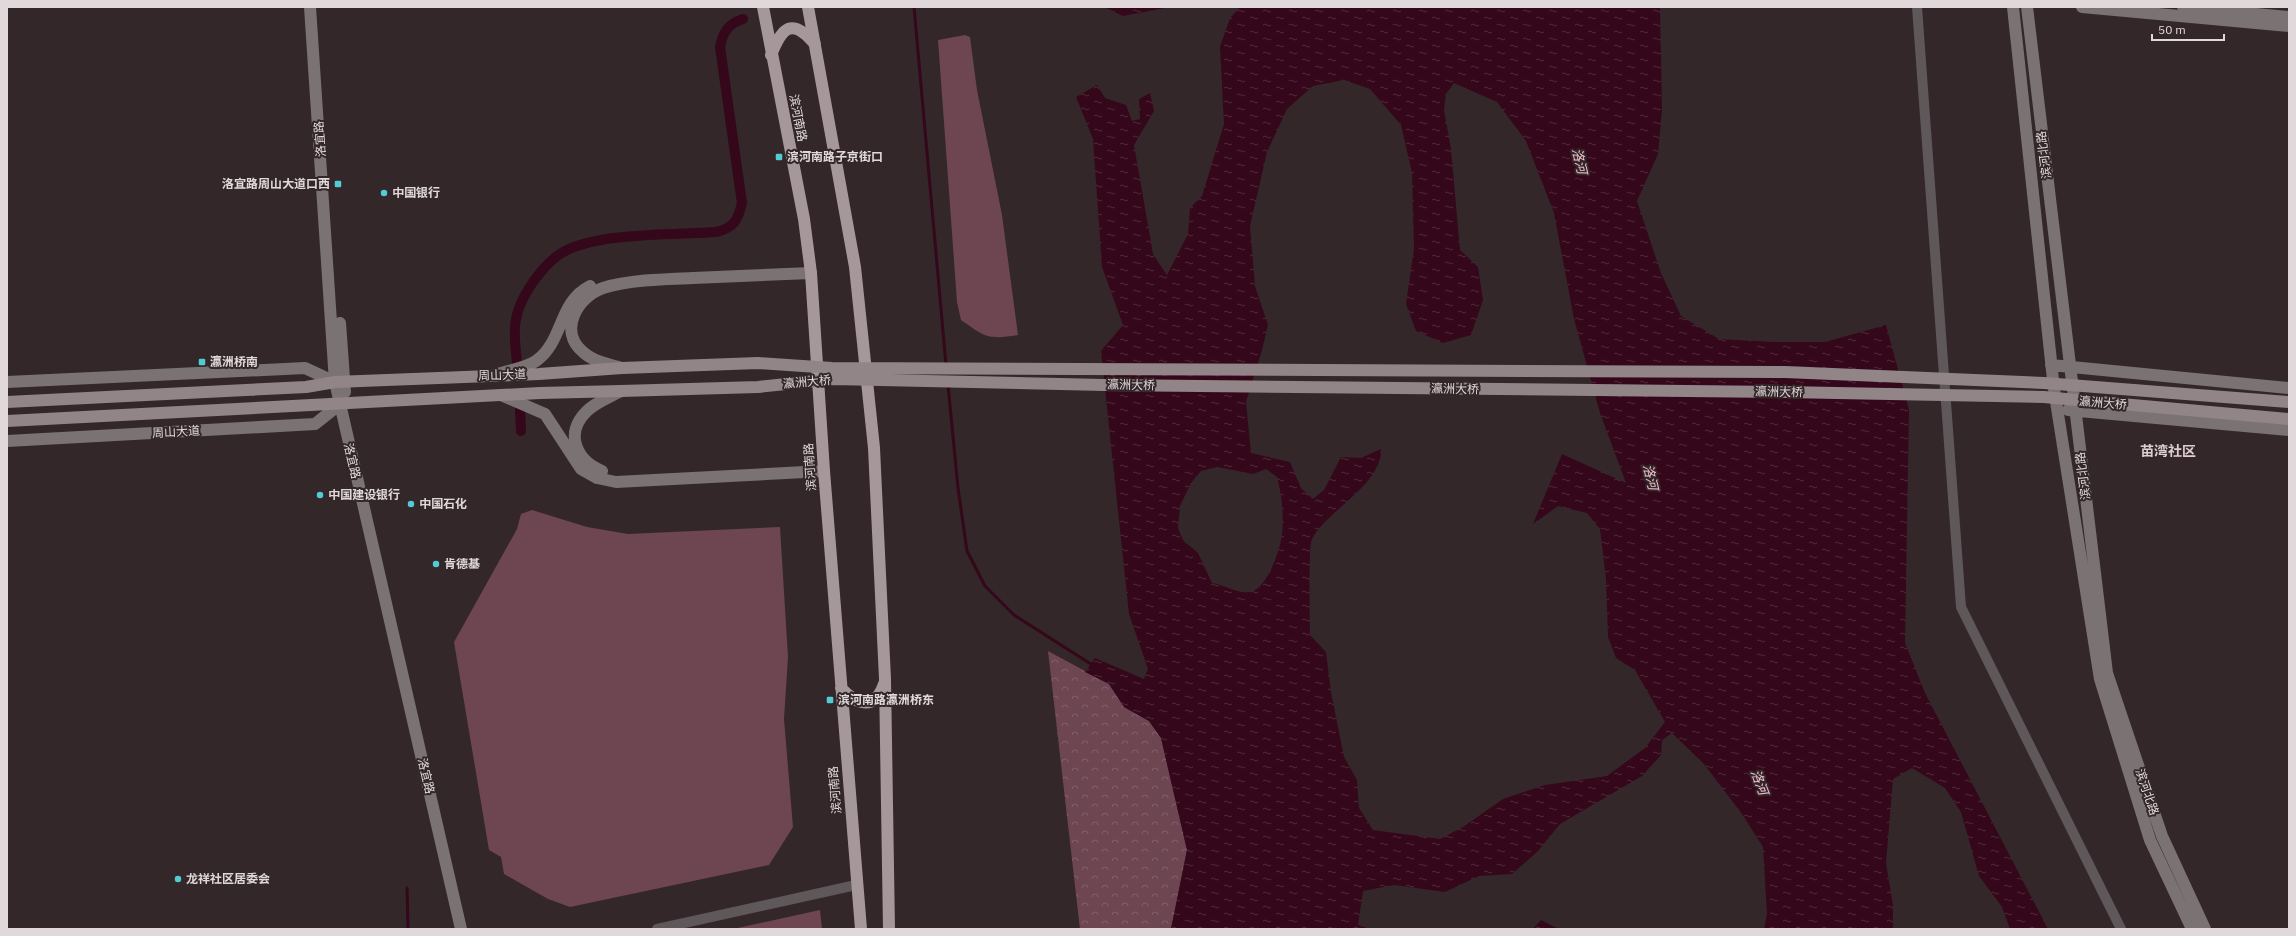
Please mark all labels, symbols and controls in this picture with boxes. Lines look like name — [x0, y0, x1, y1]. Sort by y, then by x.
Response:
scale bar — [2152, 16, 2224, 42]
text: 50 m — [2158, 22, 2186, 37]
street label: 滨河南路 — [787, 93, 810, 143]
street label: 洛宜路 — [311, 121, 328, 158]
street label: 滨河北路 — [2033, 130, 2054, 180]
water label: 洛河 — [1568, 147, 1591, 179]
place label: 滨河南路子京街口 — [787, 149, 883, 164]
marker: 滨河南路子京街口 — [774, 152, 784, 162]
place label: 洛宜路周山大道口西 — [222, 176, 330, 191]
marker: 洛宜路周山大道口西 — [333, 179, 343, 189]
place label: 中国银行 — [392, 185, 440, 200]
marker: 中国银行 — [379, 188, 389, 198]
place label: 瀛洲桥南 — [210, 354, 258, 369]
marker: 瀛洲桥南 — [197, 357, 207, 367]
street label: 周山大道 — [478, 366, 526, 383]
street label: 瀛洲大桥 — [782, 372, 832, 391]
street label: 瀛洲大桥 — [1107, 377, 1155, 392]
street label: 瀛洲大桥 — [1431, 381, 1479, 396]
street label: 瀛洲大桥 — [1755, 384, 1803, 399]
street label: 瀛洲大桥 — [2078, 393, 2128, 412]
street label: 周山大道 — [152, 423, 200, 440]
street label: 洛宜路 — [341, 442, 364, 480]
district label: 苗湾社区 — [2140, 442, 2196, 460]
street label: 滨河南路 — [800, 443, 819, 492]
street label: 滨河北路 — [2072, 451, 2093, 501]
water label: 洛河 — [1639, 463, 1662, 495]
place label: 中国建设银行 — [328, 487, 400, 502]
marker: 中国建设银行 — [315, 490, 325, 500]
place label: 中国石化 — [419, 496, 467, 511]
marker: 中国石化 — [406, 499, 416, 509]
place label: 肯德基 — [444, 556, 480, 571]
marker: 肯德基 — [431, 559, 441, 569]
place label: 滨河南路瀛洲桥东 — [838, 692, 934, 707]
marker: 滨河南路瀛洲桥东 — [825, 695, 835, 705]
street label: 洛宜路 — [415, 757, 438, 795]
street label: 滨河南路 — [825, 765, 844, 815]
water label: 洛河 — [1747, 767, 1773, 800]
street label: 滨河北路 — [2133, 767, 2162, 817]
place label: 龙祥社区居委会 — [186, 871, 270, 886]
marker: 龙祥社区居委会 — [173, 874, 183, 884]

